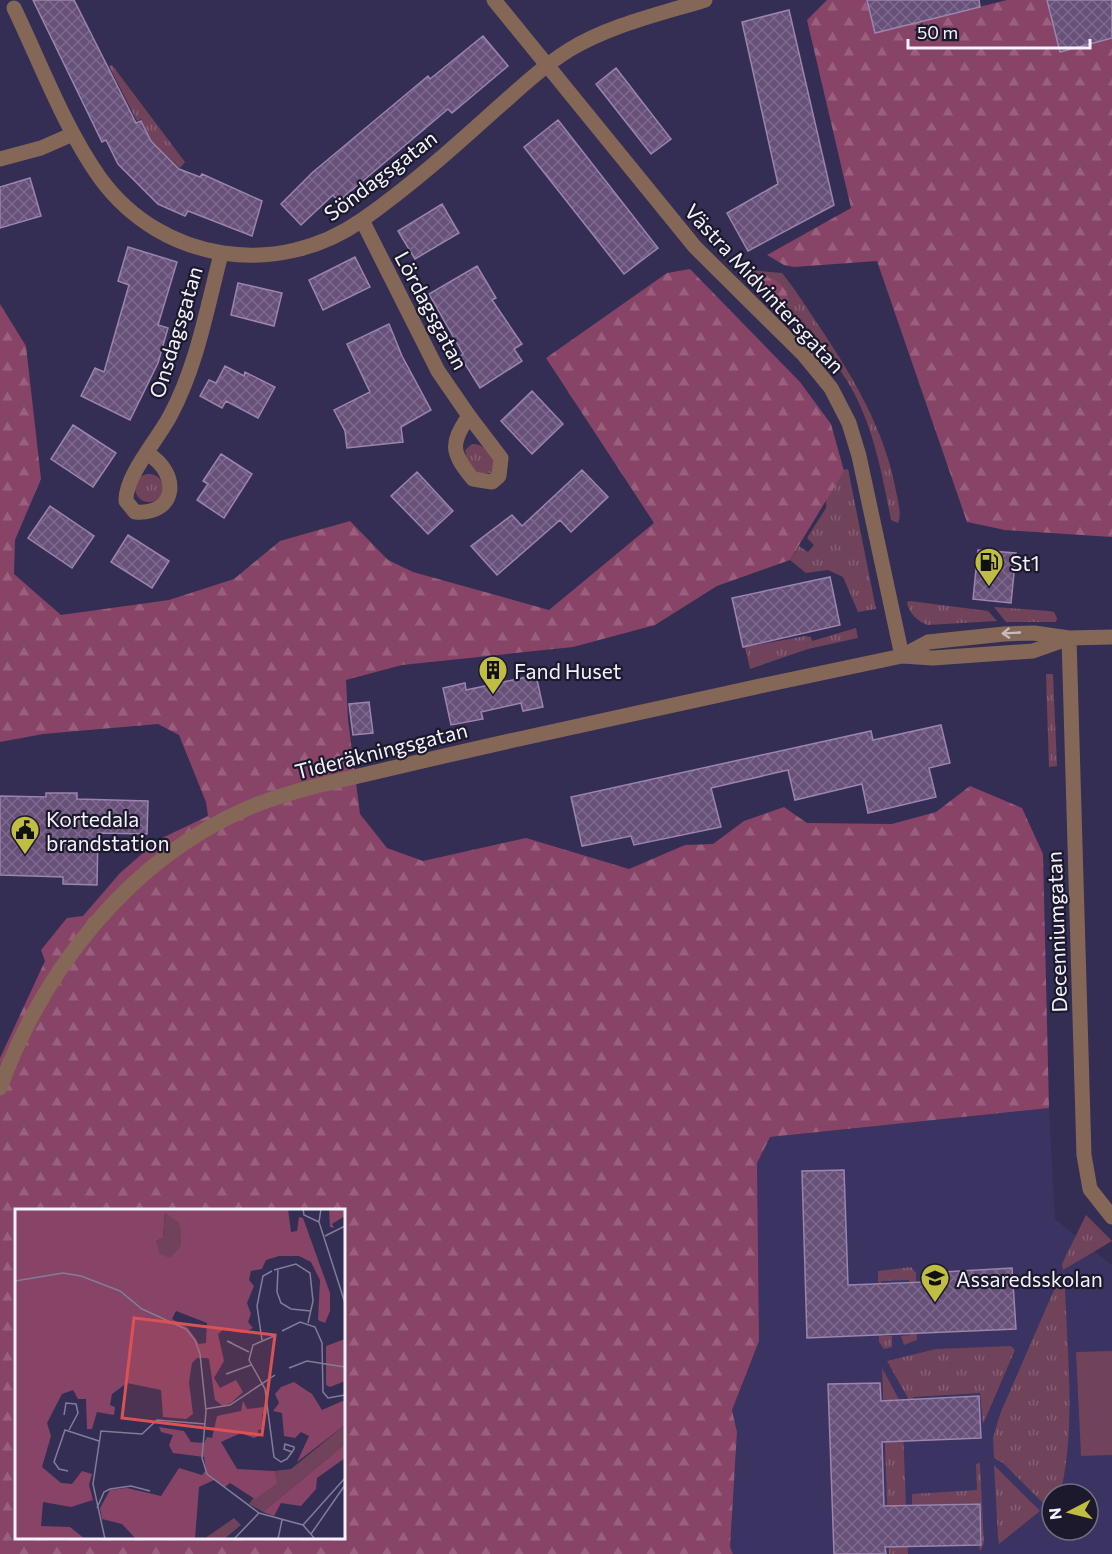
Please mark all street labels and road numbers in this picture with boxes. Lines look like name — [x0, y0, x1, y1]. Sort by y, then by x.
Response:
street label: Söndagsgatan — [319, 124, 441, 226]
street label: Västra Midvintersgatan — [680, 198, 850, 378]
street label: Lördagsgatan — [390, 247, 474, 373]
street label: Onsdagsgatan — [143, 263, 207, 401]
street label: Tideräkningsgatan — [292, 716, 470, 784]
street label: Decenniumgatan — [1041, 851, 1071, 1013]

